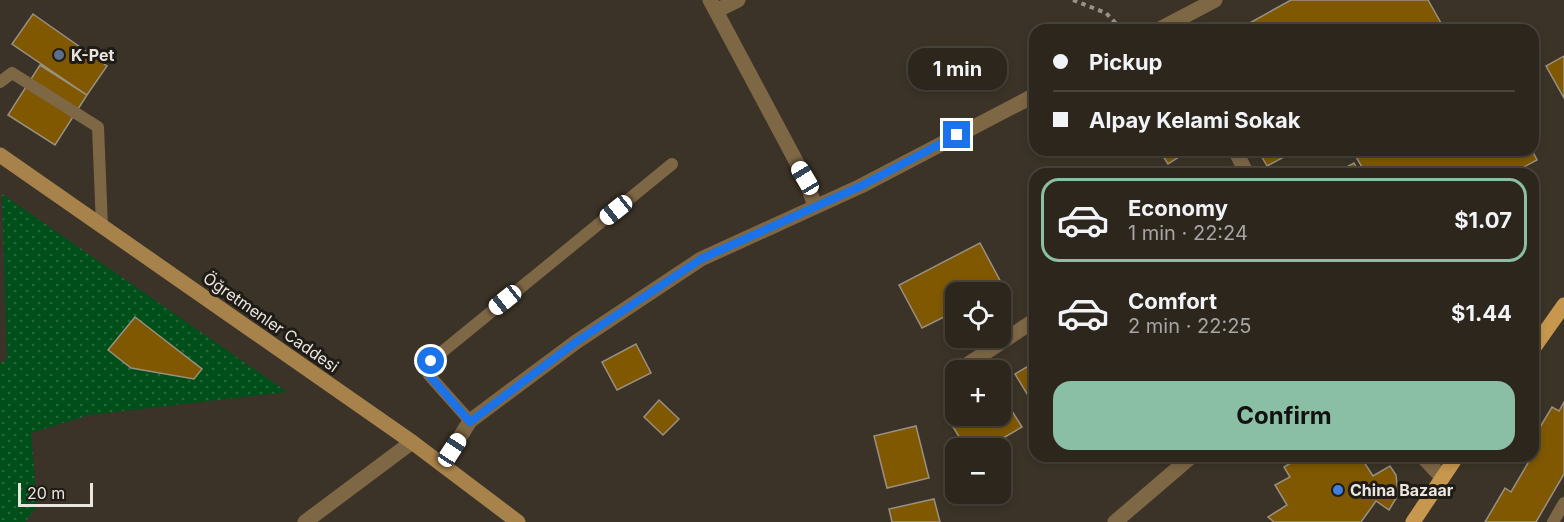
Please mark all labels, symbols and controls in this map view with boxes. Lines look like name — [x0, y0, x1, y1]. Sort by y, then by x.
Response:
place label: K-Pet — [71, 45, 115, 65]
marker: K-Pet — [52, 48, 66, 62]
callout: 1 min — [908, 48, 1006, 90]
text: Pickup — [1089, 49, 1163, 75]
text: 1 min — [933, 57, 982, 81]
text: Alpay Kelami Sokak — [1089, 107, 1301, 133]
route end — [943, 121, 970, 148]
car — [788, 158, 822, 198]
car — [596, 192, 636, 228]
icon: car — [1056, 193, 1110, 247]
text: Economy — [1128, 195, 1228, 221]
text: $1.07 — [1454, 207, 1512, 233]
text: 1 min · 22:24 — [1128, 221, 1248, 245]
street label: Öğretmenler Caddesi — [199, 268, 343, 376]
car — [485, 282, 525, 318]
map controls — [945, 282, 1011, 504]
button: locate — [945, 282, 1011, 348]
icon: car — [1056, 286, 1110, 340]
text: Comfort — [1128, 288, 1217, 314]
text: $1.44 — [1451, 300, 1512, 326]
text: 2 min · 22:25 — [1128, 314, 1252, 338]
route start — [417, 347, 444, 374]
button: + — [945, 360, 1011, 426]
button: Confirm — [1053, 381, 1515, 450]
car — [435, 430, 469, 470]
button: − — [945, 438, 1011, 504]
scale bar — [18, 480, 93, 508]
place label: China Bazaar — [1350, 480, 1454, 500]
text: 20 m — [27, 483, 65, 503]
marker: China Bazaar — [1331, 483, 1345, 497]

